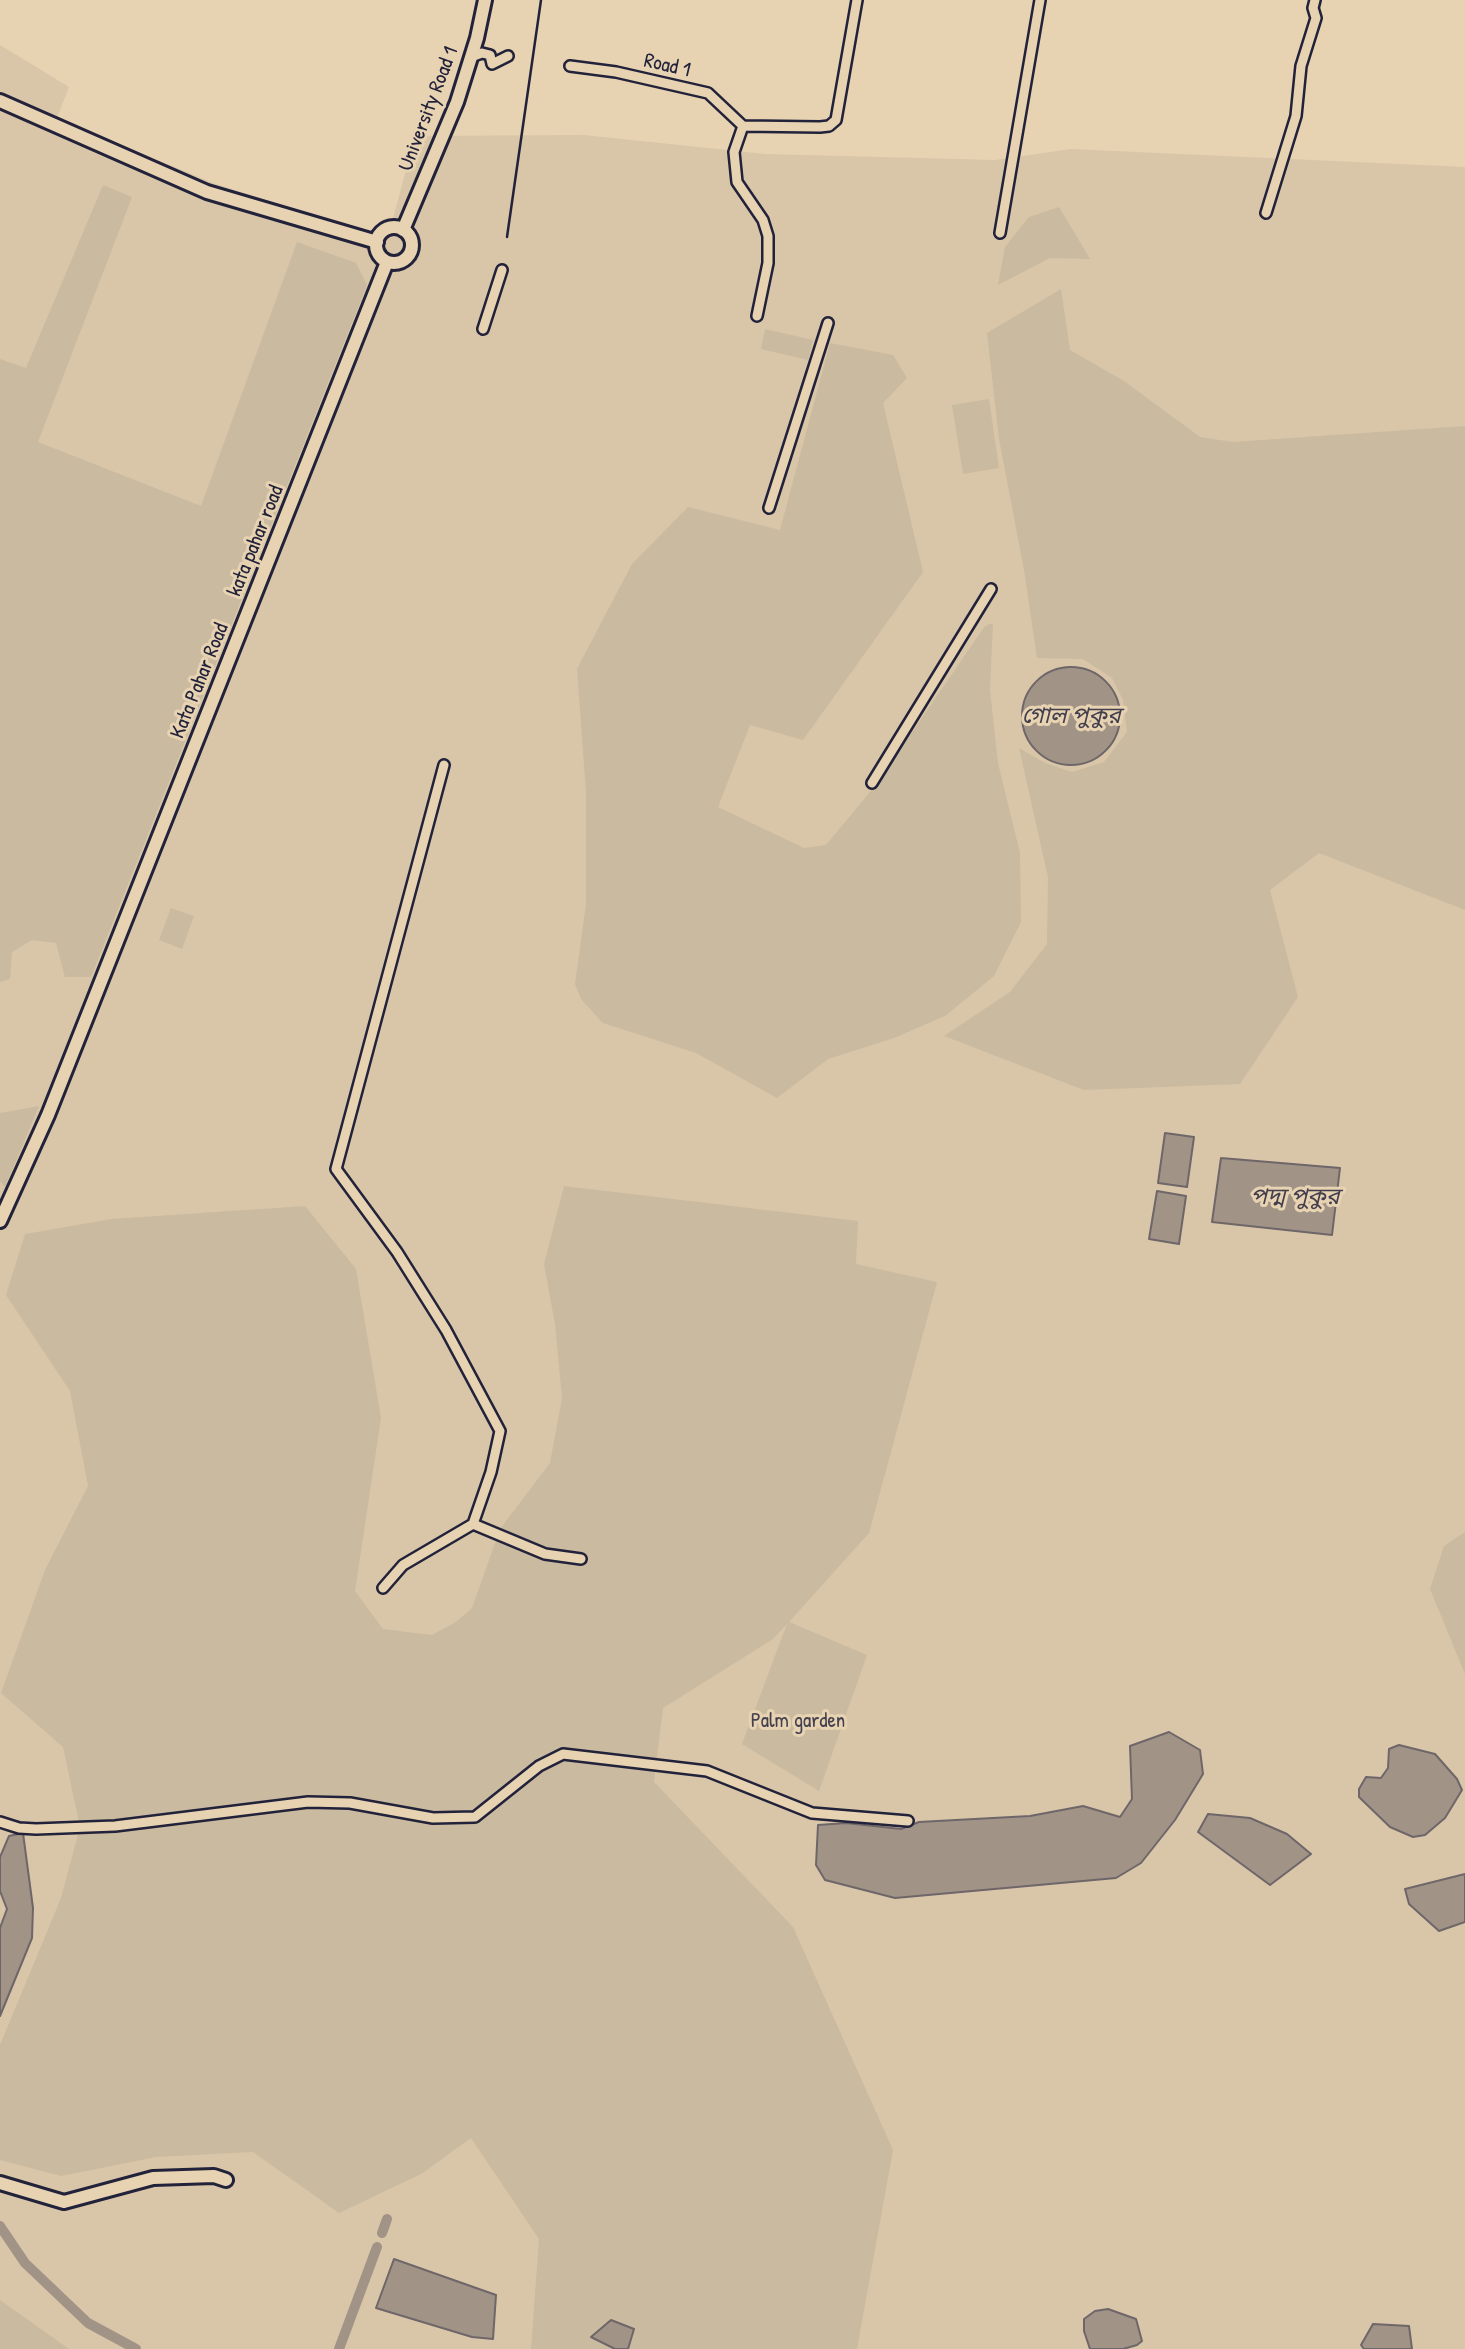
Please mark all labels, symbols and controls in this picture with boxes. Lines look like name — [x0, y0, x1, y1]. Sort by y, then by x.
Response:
street label: University Road 1 — [394, 43, 464, 175]
street label: Road 1 — [641, 48, 693, 84]
street label: kata pahar road — [222, 482, 290, 600]
street label: Kata Pahar Road — [165, 620, 235, 742]
water label: গোল পুকুর — [1021, 703, 1121, 731]
water label: পদ্ম পুকুর — [1251, 1184, 1339, 1212]
park label: Palm garden — [751, 1708, 845, 1734]

